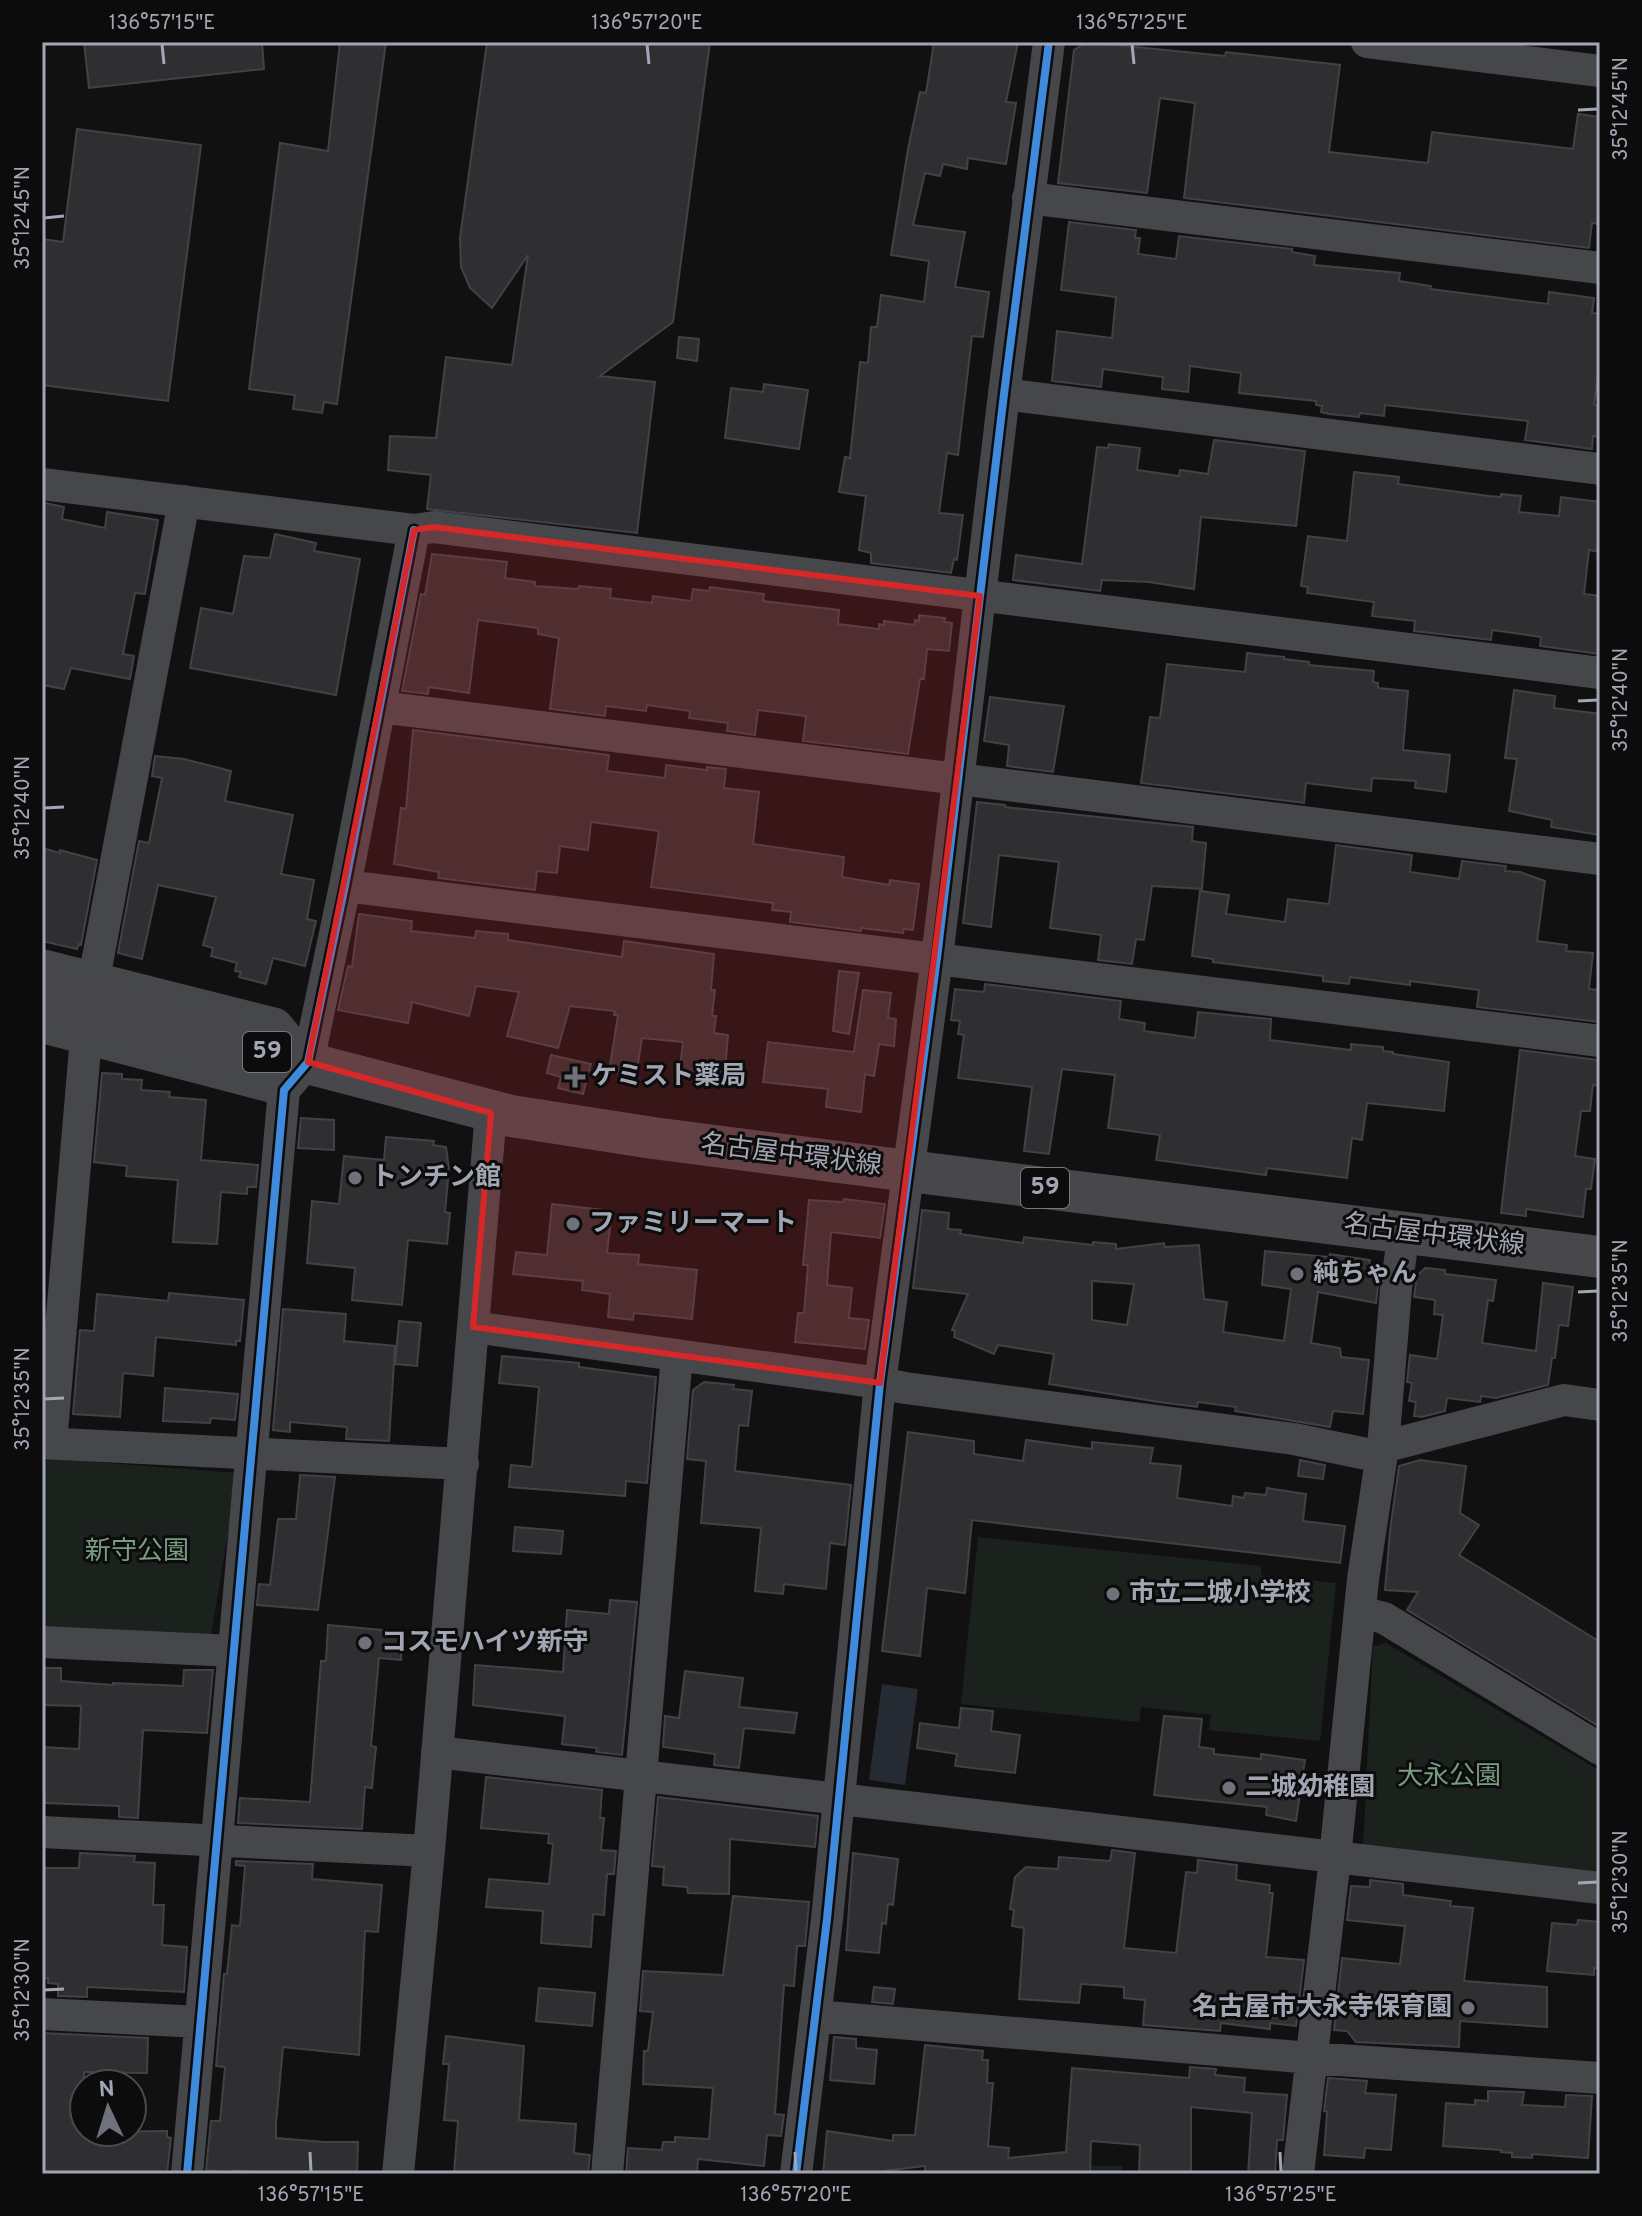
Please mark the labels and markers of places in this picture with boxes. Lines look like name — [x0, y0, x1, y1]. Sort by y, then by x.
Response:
place label: ケミスト薬局 — [591, 1061, 746, 1094]
marker: ケミスト薬局 — [566, 1068, 584, 1086]
place label: トンチン館 — [371, 1162, 501, 1195]
marker: トンチン館 — [346, 1169, 364, 1187]
place label: ファミリーマート — [589, 1208, 797, 1241]
marker: ファミリーマート — [564, 1215, 582, 1233]
place label: 純ちゃん — [1313, 1258, 1417, 1291]
marker: 純ちゃん — [1288, 1265, 1306, 1283]
place label: 市立二城小学校 — [1129, 1578, 1311, 1611]
marker: 市立二城小学校 — [1104, 1585, 1122, 1603]
place label: コスモハイツ新守 — [381, 1627, 588, 1660]
marker: コスモハイツ新守 — [356, 1634, 374, 1652]
place label: 二城幼稚園 — [1245, 1772, 1375, 1805]
marker: 二城幼稚園 — [1220, 1779, 1238, 1797]
place label: 名古屋市大永寺保育園 — [1192, 1992, 1452, 2025]
marker: 名古屋市大永寺保育園 — [1459, 1999, 1477, 2017]

